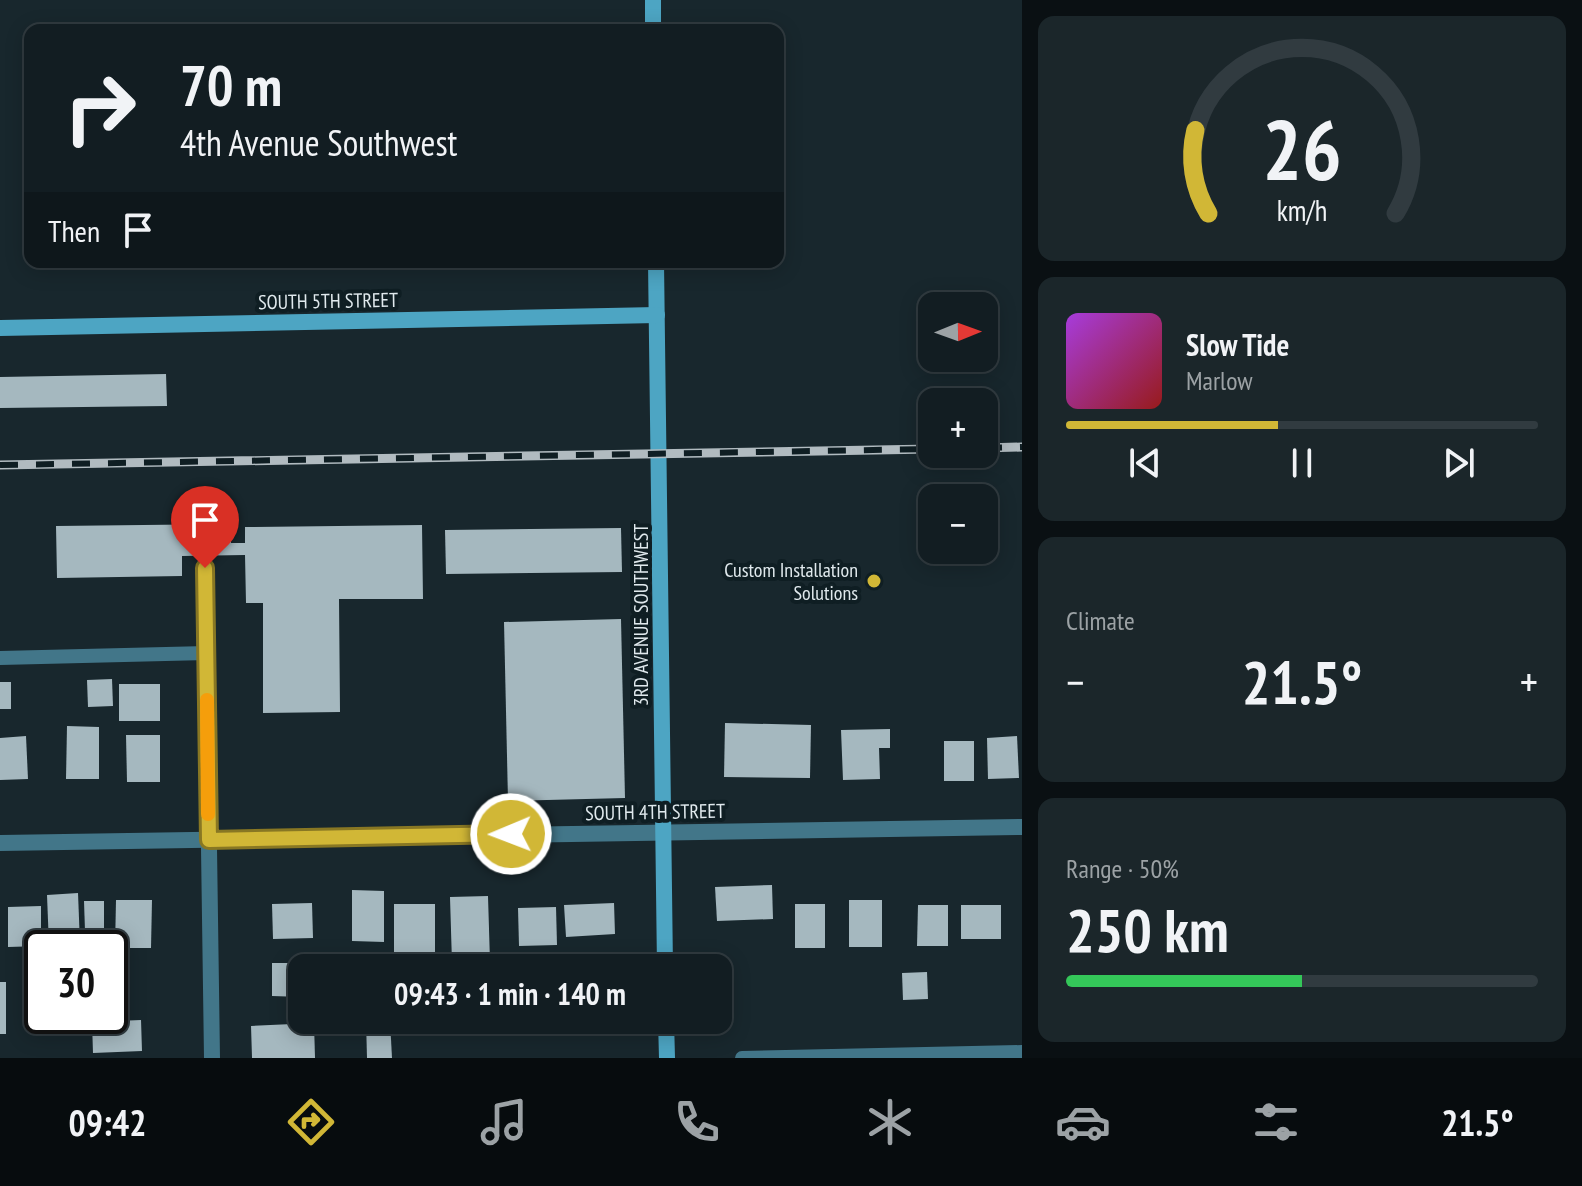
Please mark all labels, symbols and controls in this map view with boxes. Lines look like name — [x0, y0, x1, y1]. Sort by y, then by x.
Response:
text: 70 m — [180, 49, 282, 121]
icon: right — [48, 56, 152, 160]
text: 26 — [1262, 95, 1342, 203]
text: 4th Avenue Southwest — [180, 119, 457, 166]
text: km/h — [1277, 192, 1327, 229]
icon: arrive — [116, 208, 160, 252]
text: Then — [48, 211, 100, 250]
street label: SOUTH 5TH STREET — [258, 287, 398, 315]
north arrow — [918, 292, 998, 372]
map controls — [918, 292, 998, 564]
text: Slow Tide — [1186, 325, 1289, 364]
text: Marlow — [1186, 364, 1252, 397]
button: + — [918, 388, 998, 468]
icon: previous — [1123, 441, 1167, 485]
icon: pause — [1280, 441, 1324, 485]
icon: next — [1437, 441, 1481, 485]
button: − — [918, 484, 998, 564]
pin — [171, 486, 239, 568]
icon: arrive — [183, 498, 227, 542]
street label: 3RD AVENUE SOUTHWEST — [628, 524, 654, 706]
place label: Custom Installation Solutions — [724, 557, 858, 606]
marker: Custom Installation Solutions — [865, 572, 883, 590]
text: Climate — [1066, 604, 1135, 637]
text: 21.5° — [1242, 643, 1362, 721]
text: − — [1066, 653, 1084, 710]
text: + — [1520, 653, 1538, 710]
position arrow — [469, 792, 553, 876]
street label: SOUTH 4TH STREET — [585, 798, 725, 826]
text: Range · 50% — [1066, 852, 1179, 885]
text: 250 km — [1066, 891, 1229, 969]
speed limit sign: 30 — [24, 930, 128, 1034]
text: 09:43 · 1 min · 140 m — [394, 974, 626, 1013]
icon: directions — [283, 1094, 339, 1150]
icon: music — [476, 1094, 532, 1150]
icon: phone — [669, 1094, 725, 1150]
icon: climate — [862, 1094, 918, 1150]
icon: car — [1055, 1094, 1111, 1150]
icon: filters — [1248, 1094, 1304, 1150]
text: 09:42 — [68, 1099, 146, 1146]
text: 21.5° — [1441, 1099, 1514, 1146]

